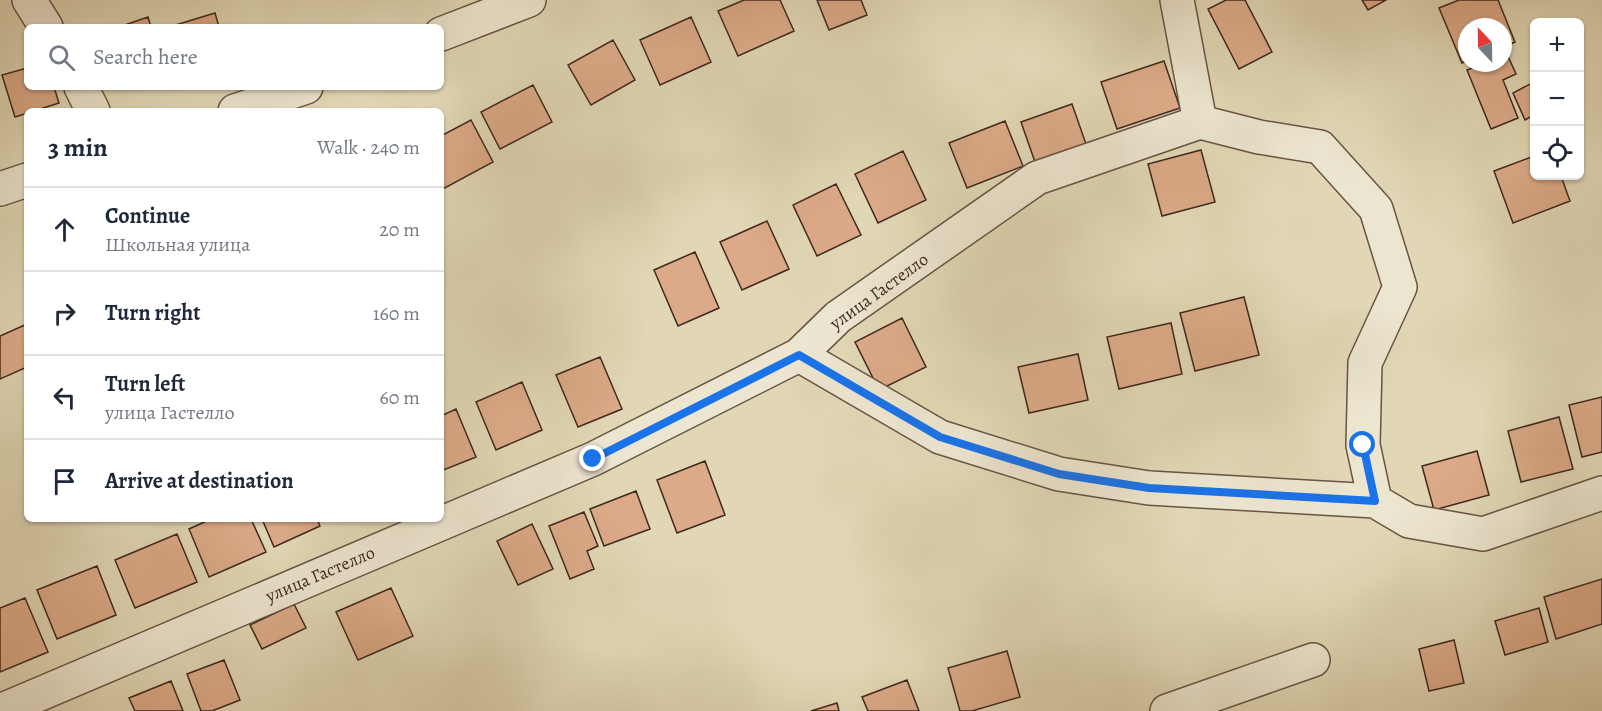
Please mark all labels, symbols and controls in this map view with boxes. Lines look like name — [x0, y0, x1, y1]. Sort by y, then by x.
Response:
north arrow — [1458, 18, 1512, 72]
map controls — [1530, 18, 1584, 180]
button: + — [1530, 18, 1584, 72]
search box — [24, 24, 444, 90]
icon: search — [45, 41, 78, 74]
text: Search here — [93, 42, 198, 72]
button: − — [1530, 72, 1584, 126]
button: locate — [1530, 126, 1584, 180]
text: 3 min — [48, 130, 108, 165]
text: Walk · 240 m — [317, 134, 420, 161]
text: Continue — [105, 201, 190, 231]
icon: ahead — [48, 213, 81, 246]
text: 20 m — [379, 216, 420, 243]
text: Школьная улица — [105, 231, 250, 258]
street label: улица Гастелло — [824, 247, 933, 336]
icon: right — [48, 297, 81, 330]
text: Turn right — [105, 298, 201, 328]
text: 160 m — [373, 300, 420, 327]
text: Turn left — [105, 369, 185, 399]
icon: left — [48, 381, 81, 414]
text: 60 m — [380, 384, 420, 411]
text: улица Гастелло — [105, 399, 235, 426]
route start — [1349, 431, 1375, 457]
route end — [579, 445, 605, 471]
icon: arrive — [48, 465, 81, 498]
text: Arrive at destination — [105, 466, 294, 496]
street label: улица Гастелло — [261, 540, 378, 608]

